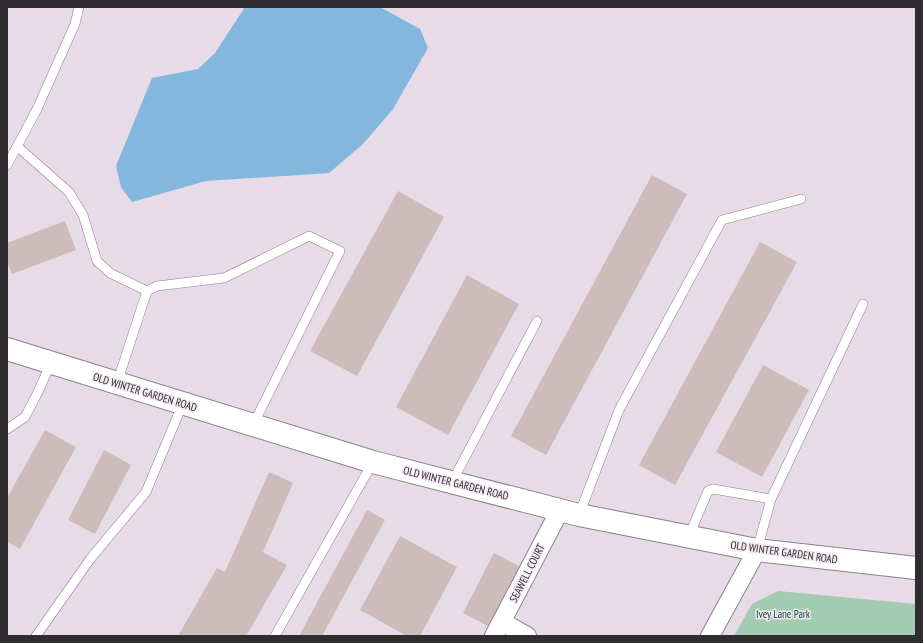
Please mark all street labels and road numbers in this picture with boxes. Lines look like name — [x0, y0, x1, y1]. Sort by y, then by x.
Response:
street label: OLD WINTER GARDEN ROAD — [91, 370, 199, 415]
street label: OLD WINTER GARDEN ROAD — [402, 463, 510, 503]
street label: OLD WINTER GARDEN ROAD — [730, 538, 839, 566]
street label: SEAWELL COURT — [506, 541, 548, 605]

